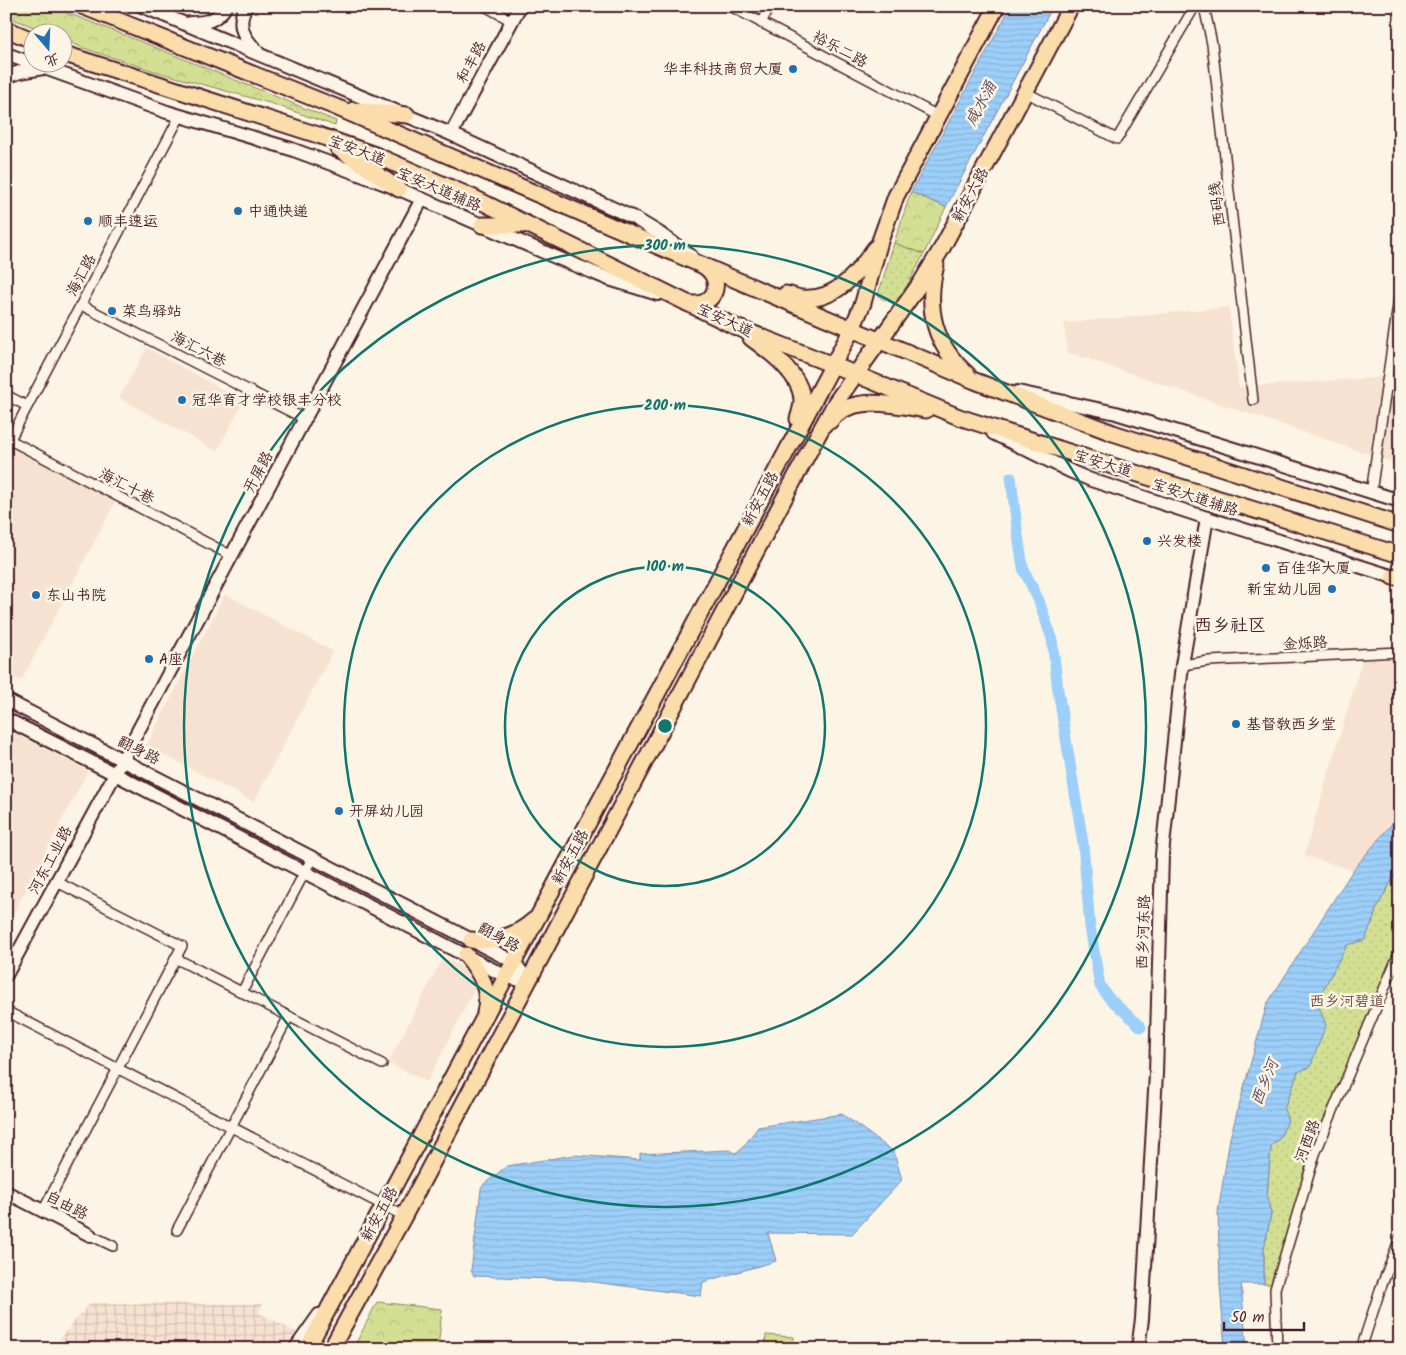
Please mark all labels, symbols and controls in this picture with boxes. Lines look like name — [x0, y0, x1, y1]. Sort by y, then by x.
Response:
north arrow — [22, 22, 72, 72]
street label: 裕乐二路 — [807, 25, 872, 75]
street label: 和丰路 — [451, 37, 493, 88]
text: 北 — [42, 47, 62, 72]
place label: 华丰科技商贸大厦 — [663, 58, 783, 82]
marker: 华丰科技商贸大厦 — [787, 63, 799, 75]
water label: 咸水涌 — [959, 76, 1004, 131]
street label: 宝安大道 — [324, 129, 389, 173]
street label: 宝安大道辅路 — [392, 161, 485, 219]
street label: 新安六路 — [946, 163, 996, 228]
street label: 西码线 — [1203, 180, 1233, 228]
place label: 中通快递 — [248, 200, 308, 224]
marker: 中通快递 — [232, 205, 244, 217]
place label: 顺丰速运 — [98, 210, 158, 234]
marker: 顺丰速运 — [82, 215, 94, 227]
text: 300 m — [643, 234, 686, 258]
street label: 海汇路 — [61, 250, 103, 301]
street label: 宝安大道 — [692, 297, 757, 344]
place label: 菜鸟驿站 — [122, 300, 182, 324]
marker: 菜鸟驿站 — [106, 305, 118, 317]
street label: 海汇六巷 — [166, 326, 231, 374]
place label: 冠华育才学校银丰分校 — [192, 389, 342, 413]
marker: 冠华育才学校银丰分校 — [176, 394, 188, 406]
text: 200 m — [644, 394, 686, 418]
street label: 宝安大道 — [1071, 444, 1135, 484]
street label: 开屏路 — [238, 447, 280, 498]
street label: 海汇十巷 — [94, 463, 159, 511]
street label: 新安五路 — [736, 467, 786, 532]
street label: 宝安大道辅路 — [1148, 473, 1241, 523]
place label: 兴发楼 — [1157, 530, 1202, 554]
marker: 兴发楼 — [1141, 535, 1153, 547]
text: 100 m — [646, 555, 684, 579]
place label: 百佳华大厦 — [1276, 557, 1351, 581]
marker: 百佳华大厦 — [1260, 562, 1272, 574]
place label: 新宝幼儿园 — [1247, 578, 1322, 602]
marker: 新宝幼儿园 — [1326, 583, 1338, 595]
place label: 东山书院 — [46, 584, 106, 608]
marker: 东山书院 — [30, 589, 42, 601]
district label: 西乡社区 — [1194, 612, 1266, 641]
street label: 金烁路 — [1282, 631, 1328, 657]
place label: A座 — [159, 648, 183, 672]
marker: A座 — [143, 653, 155, 665]
place label: 基督教西乡堂 — [1246, 713, 1336, 737]
centre of rings — [656, 717, 674, 735]
marker: 基督教西乡堂 — [1230, 718, 1242, 730]
street label: 翻身路 — [113, 730, 164, 772]
place label: 开屏幼儿园 — [349, 800, 424, 824]
marker: 开屏幼儿园 — [333, 805, 345, 817]
street label: 河东工业路 — [23, 822, 79, 899]
street label: 新安五路 — [546, 825, 596, 890]
street label: 西乡河东路 — [1131, 894, 1157, 970]
street label: 翻身路 — [473, 916, 524, 959]
park label: 西乡河碧道 — [1309, 990, 1385, 1014]
water label: 西乡河 — [1245, 1053, 1287, 1110]
street label: 河西路 — [1289, 1116, 1327, 1167]
street label: 新安五路 — [355, 1182, 405, 1247]
street label: 自由路 — [41, 1185, 92, 1227]
scale bar — [1224, 1300, 1304, 1332]
text: 50 m — [1231, 1306, 1265, 1330]

